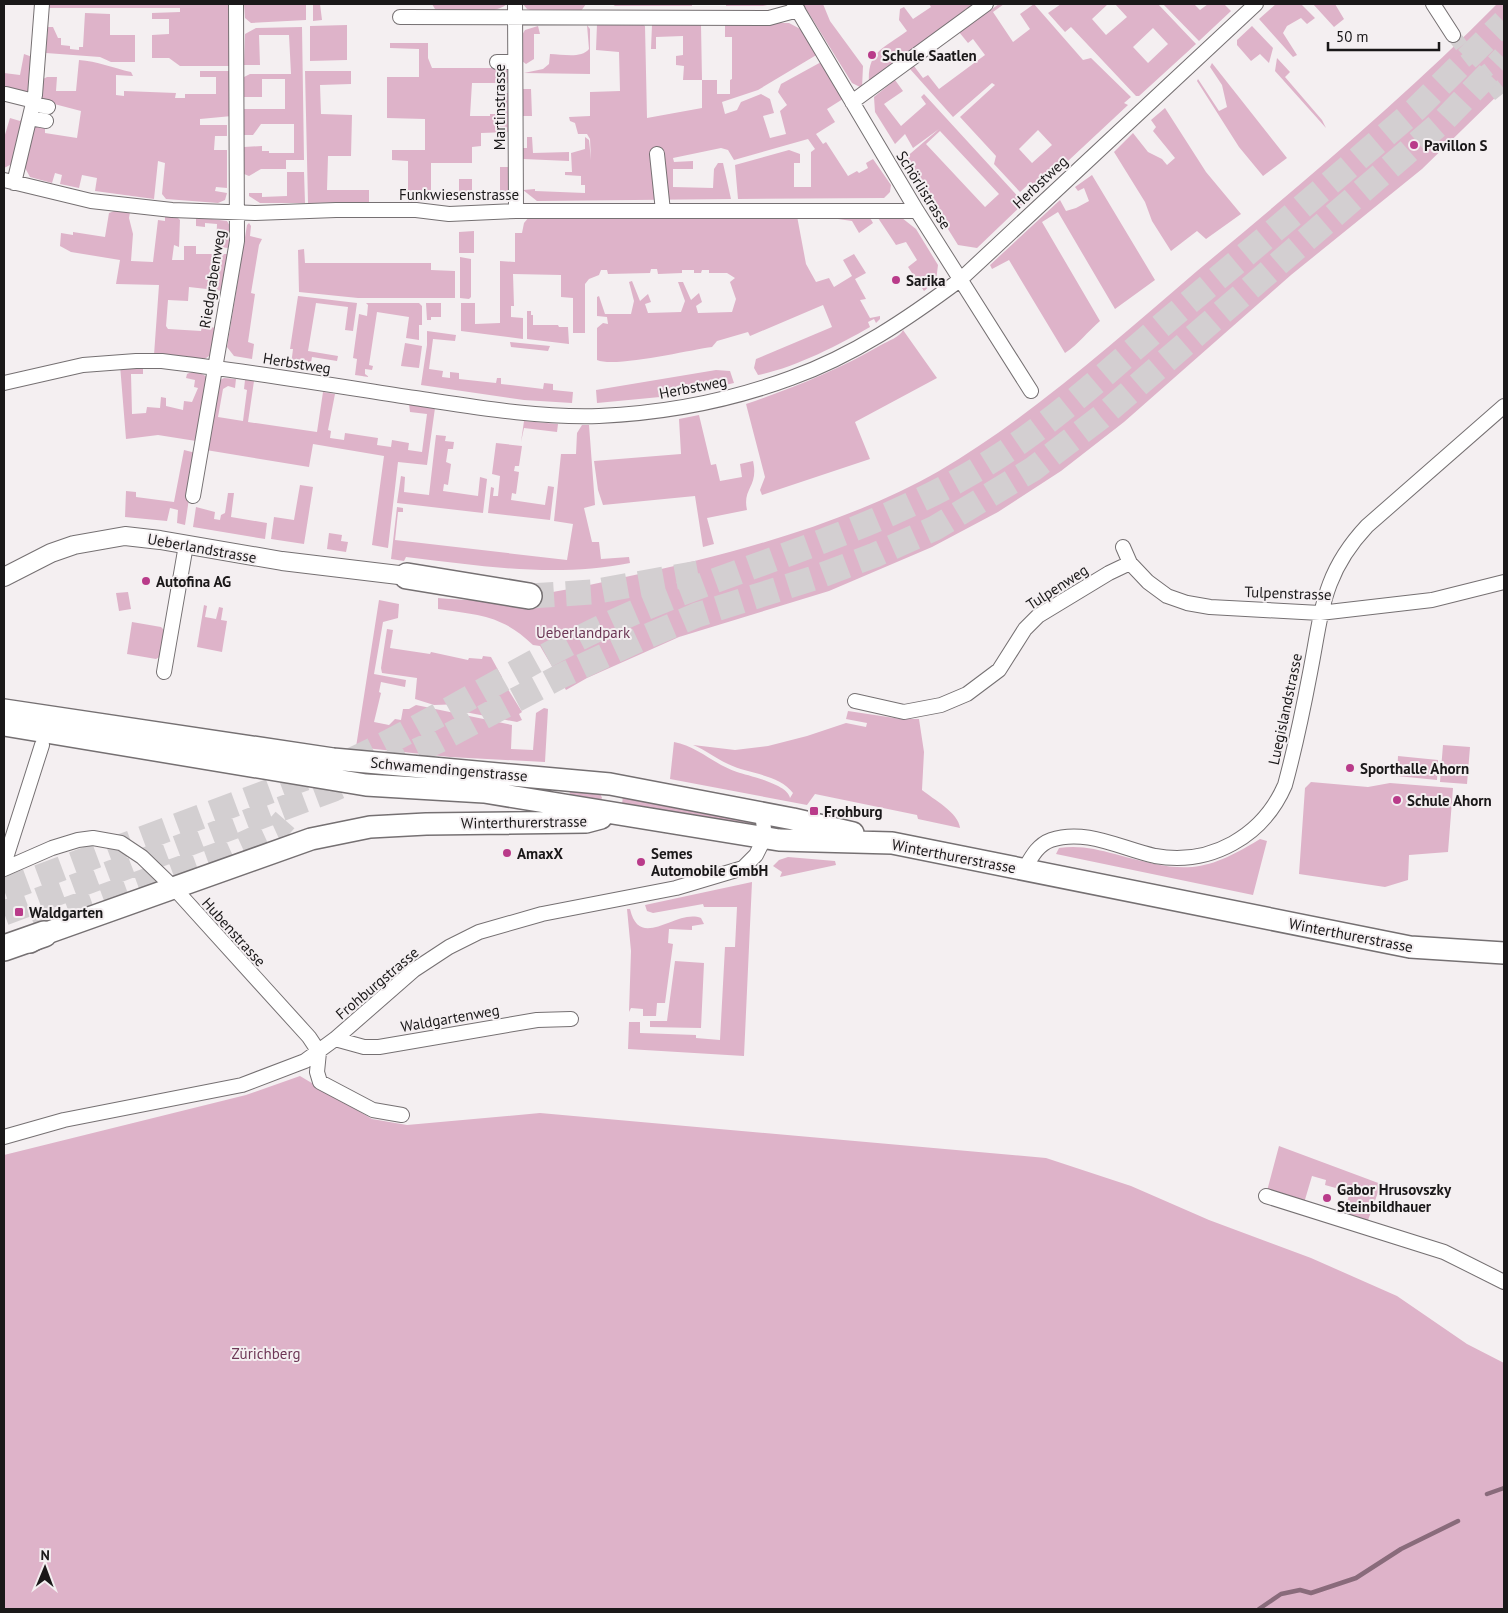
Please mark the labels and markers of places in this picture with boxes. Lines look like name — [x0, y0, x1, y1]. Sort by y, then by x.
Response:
place label: Schule Saatlen — [882, 46, 977, 65]
marker: Schule Saatlen — [866, 49, 878, 61]
place label: Pavillon S — [1424, 136, 1488, 155]
marker: Pavillon S — [1408, 139, 1420, 151]
place label: Sarika — [906, 271, 946, 290]
marker: Sarika — [890, 274, 902, 286]
place label: Autofina AG — [156, 572, 231, 591]
marker: Autofina AG — [140, 575, 152, 587]
place label: Sporthalle Ahorn — [1360, 759, 1469, 778]
marker: Sporthalle Ahorn — [1344, 762, 1356, 774]
place label: Schule Ahorn — [1407, 791, 1492, 810]
marker: Schule Ahorn — [1391, 794, 1403, 806]
place label: Frohburg — [824, 802, 883, 821]
marker: Frohburg — [808, 805, 820, 817]
place label: AmaxX — [517, 844, 563, 863]
place label: Semes Automobile GmbH — [651, 844, 768, 880]
marker: AmaxX — [501, 847, 513, 859]
marker: Semes Automobile GmbH — [635, 856, 647, 868]
place label: Waldgarten — [29, 903, 103, 922]
marker: Waldgarten — [13, 906, 25, 918]
place label: Gabor Hrusovszky Steinbildhauer — [1337, 1180, 1452, 1216]
marker: Gabor Hrusovszky Steinbildhauer — [1321, 1192, 1333, 1204]

